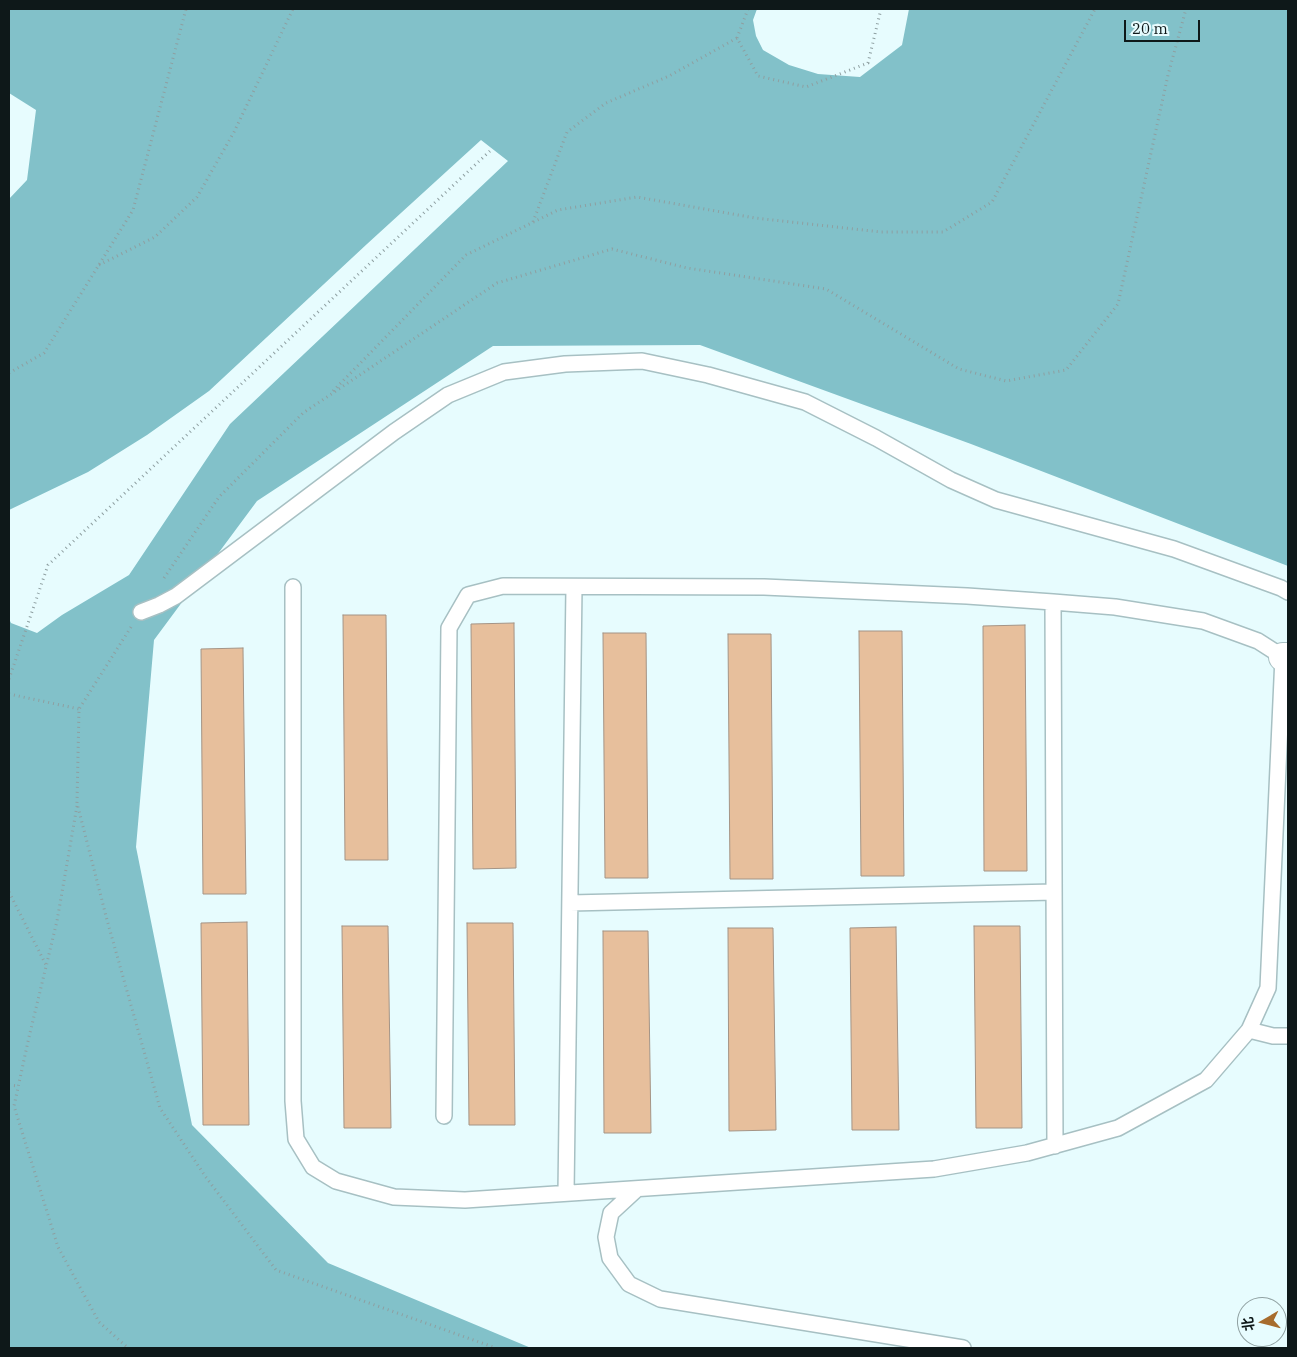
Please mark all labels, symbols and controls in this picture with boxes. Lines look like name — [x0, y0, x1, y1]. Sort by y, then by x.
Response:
scale bar — [1127, 10, 1203, 42]
text: 20 m — [1132, 19, 1168, 38]
north arrow — [1237, 1297, 1287, 1347]
text: 北 — [1238, 1316, 1258, 1332]

